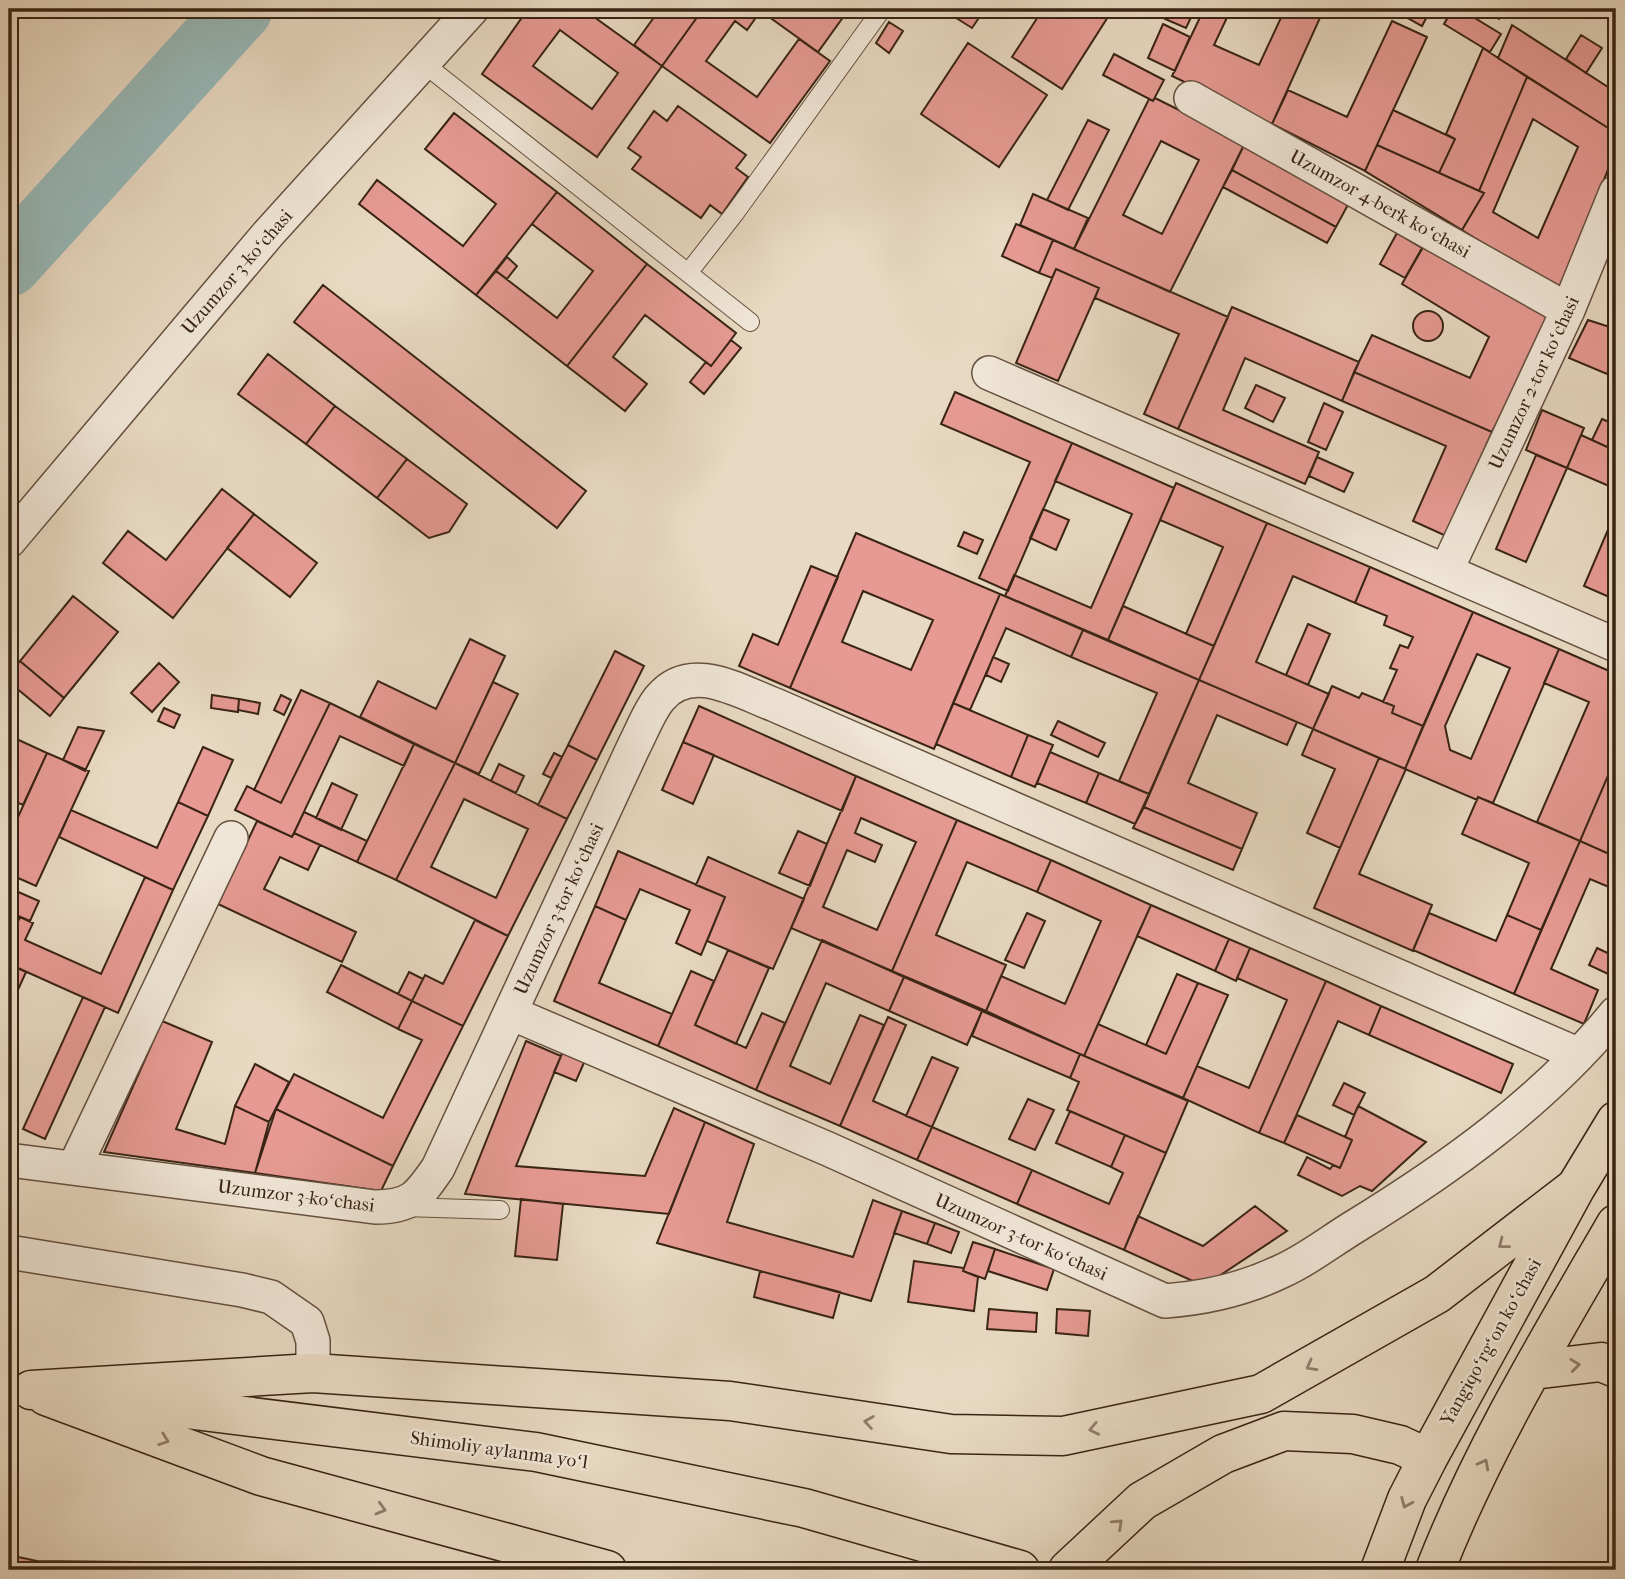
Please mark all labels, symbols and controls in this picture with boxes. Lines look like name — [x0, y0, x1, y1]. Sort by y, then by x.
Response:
street label: Uzumzor 4-berk koʻchasi — [1286, 145, 1474, 263]
street label: Uzumzor 3-koʻchasi — [177, 205, 297, 339]
street label: Uzumzor 2-tor koʻchasi — [1484, 292, 1584, 473]
street label: Uzumzor 3-tor koʻchasi — [510, 819, 609, 998]
street label: Uzumzor 3-koʻchasi — [216, 1175, 376, 1217]
street label: Uzumzor 3-tor koʻchasi — [931, 1189, 1111, 1285]
one-way arrow — [1498, 1236, 1510, 1249]
street label: Yangiqoʻrgʻon koʻchasi — [1435, 1254, 1546, 1430]
one-way arrow — [1569, 1357, 1581, 1372]
one-way arrow — [1306, 1358, 1318, 1371]
one-way arrow — [863, 1415, 874, 1430]
one-way arrow — [1088, 1421, 1100, 1435]
street label: Shimoliy aylanma yoʻl — [409, 1427, 589, 1473]
one-way arrow — [158, 1431, 170, 1445]
one-way arrow — [1475, 1459, 1489, 1471]
one-way arrow — [1400, 1496, 1414, 1508]
one-way arrow — [374, 1501, 386, 1515]
one-way arrow — [1110, 1519, 1123, 1532]

